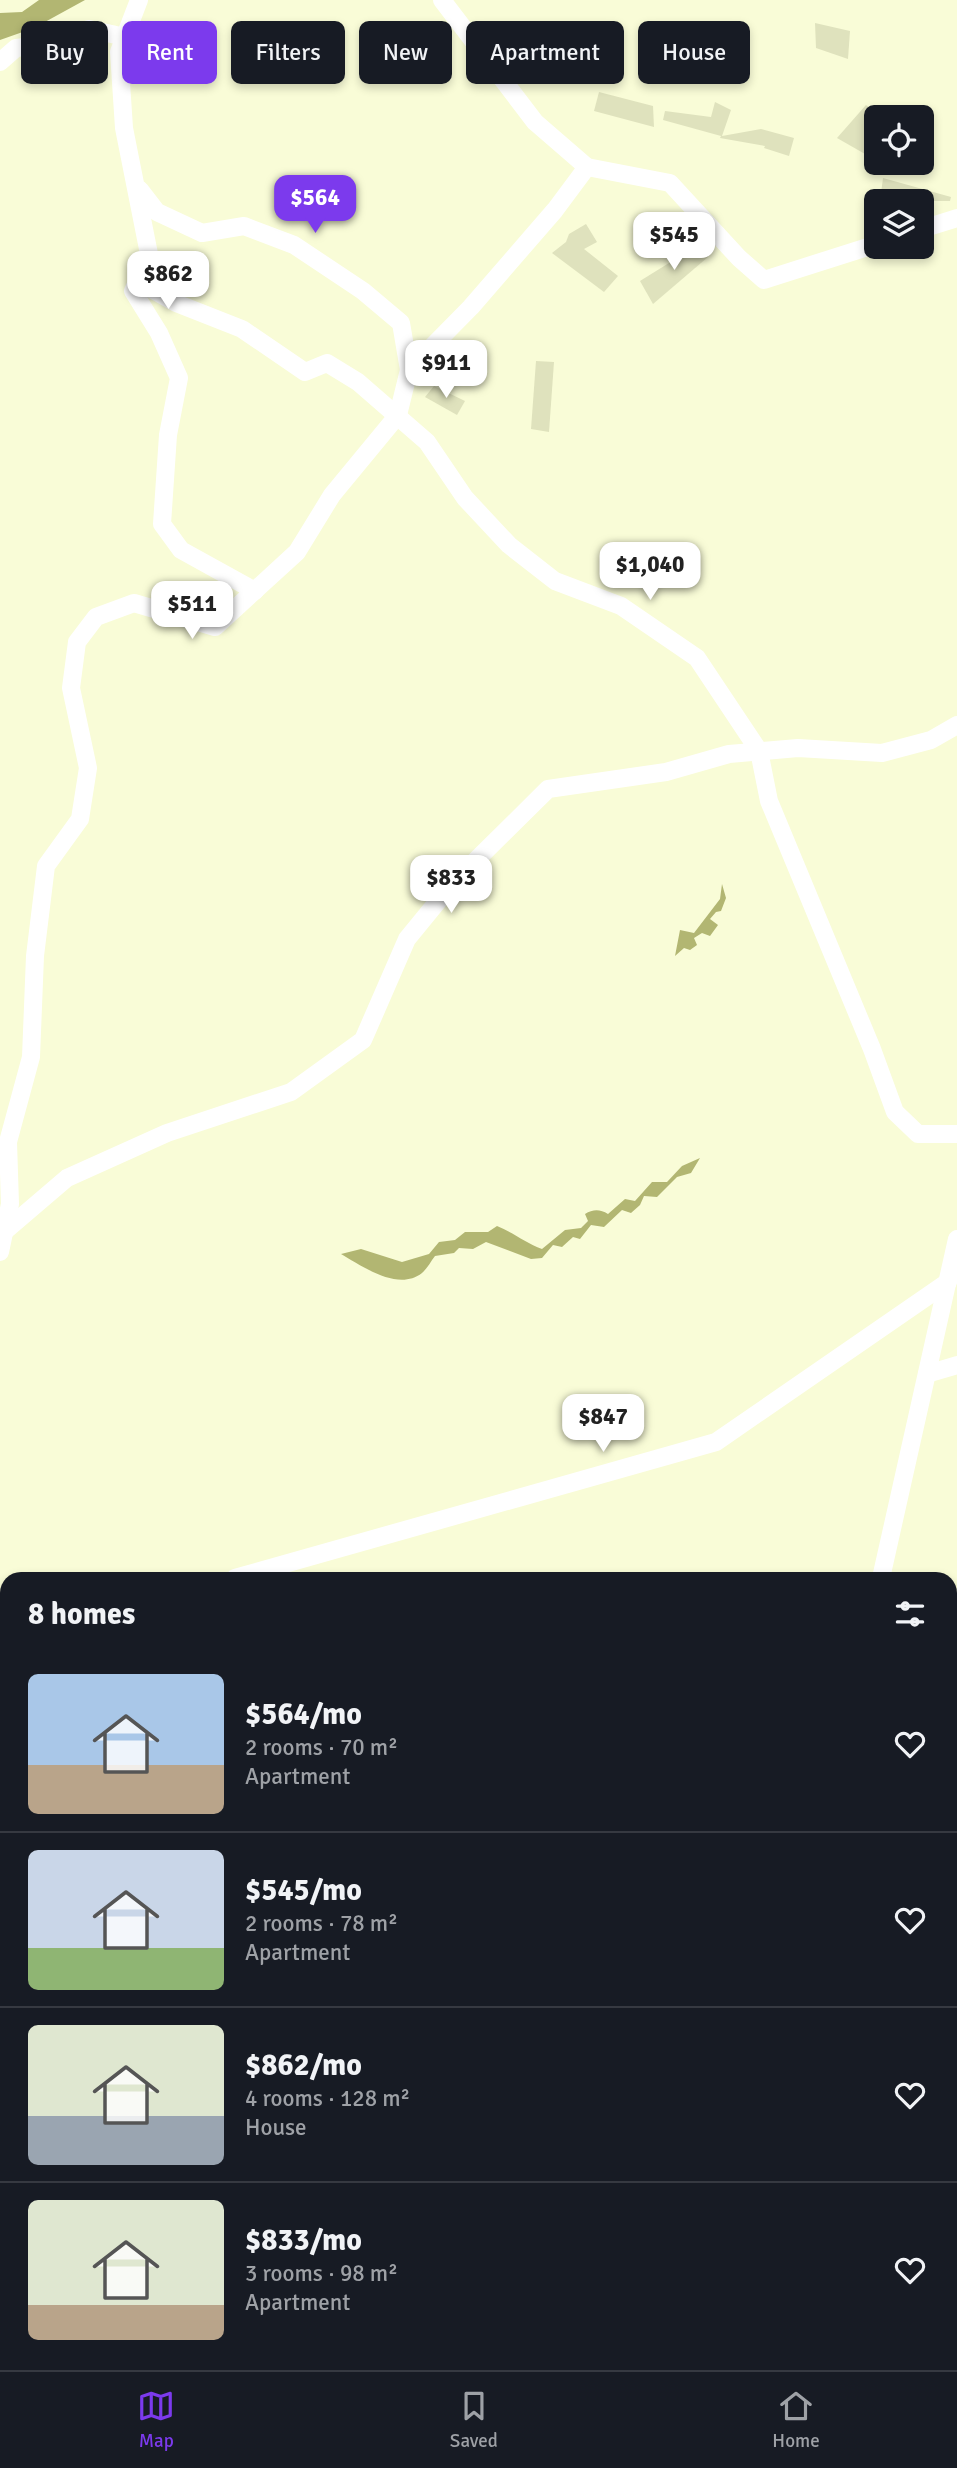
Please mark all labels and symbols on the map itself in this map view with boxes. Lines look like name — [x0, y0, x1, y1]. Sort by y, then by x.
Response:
pin: $564 — [274, 176, 356, 235]
pin: $545 — [633, 212, 715, 272]
pin: $862 — [127, 252, 209, 311]
pin: $911 — [405, 340, 487, 400]
pin: $1,040 — [593, 542, 707, 602]
pin: $511 — [151, 582, 233, 641]
pin: $833 — [410, 856, 492, 915]
pin: $847 — [562, 1394, 644, 1454]

